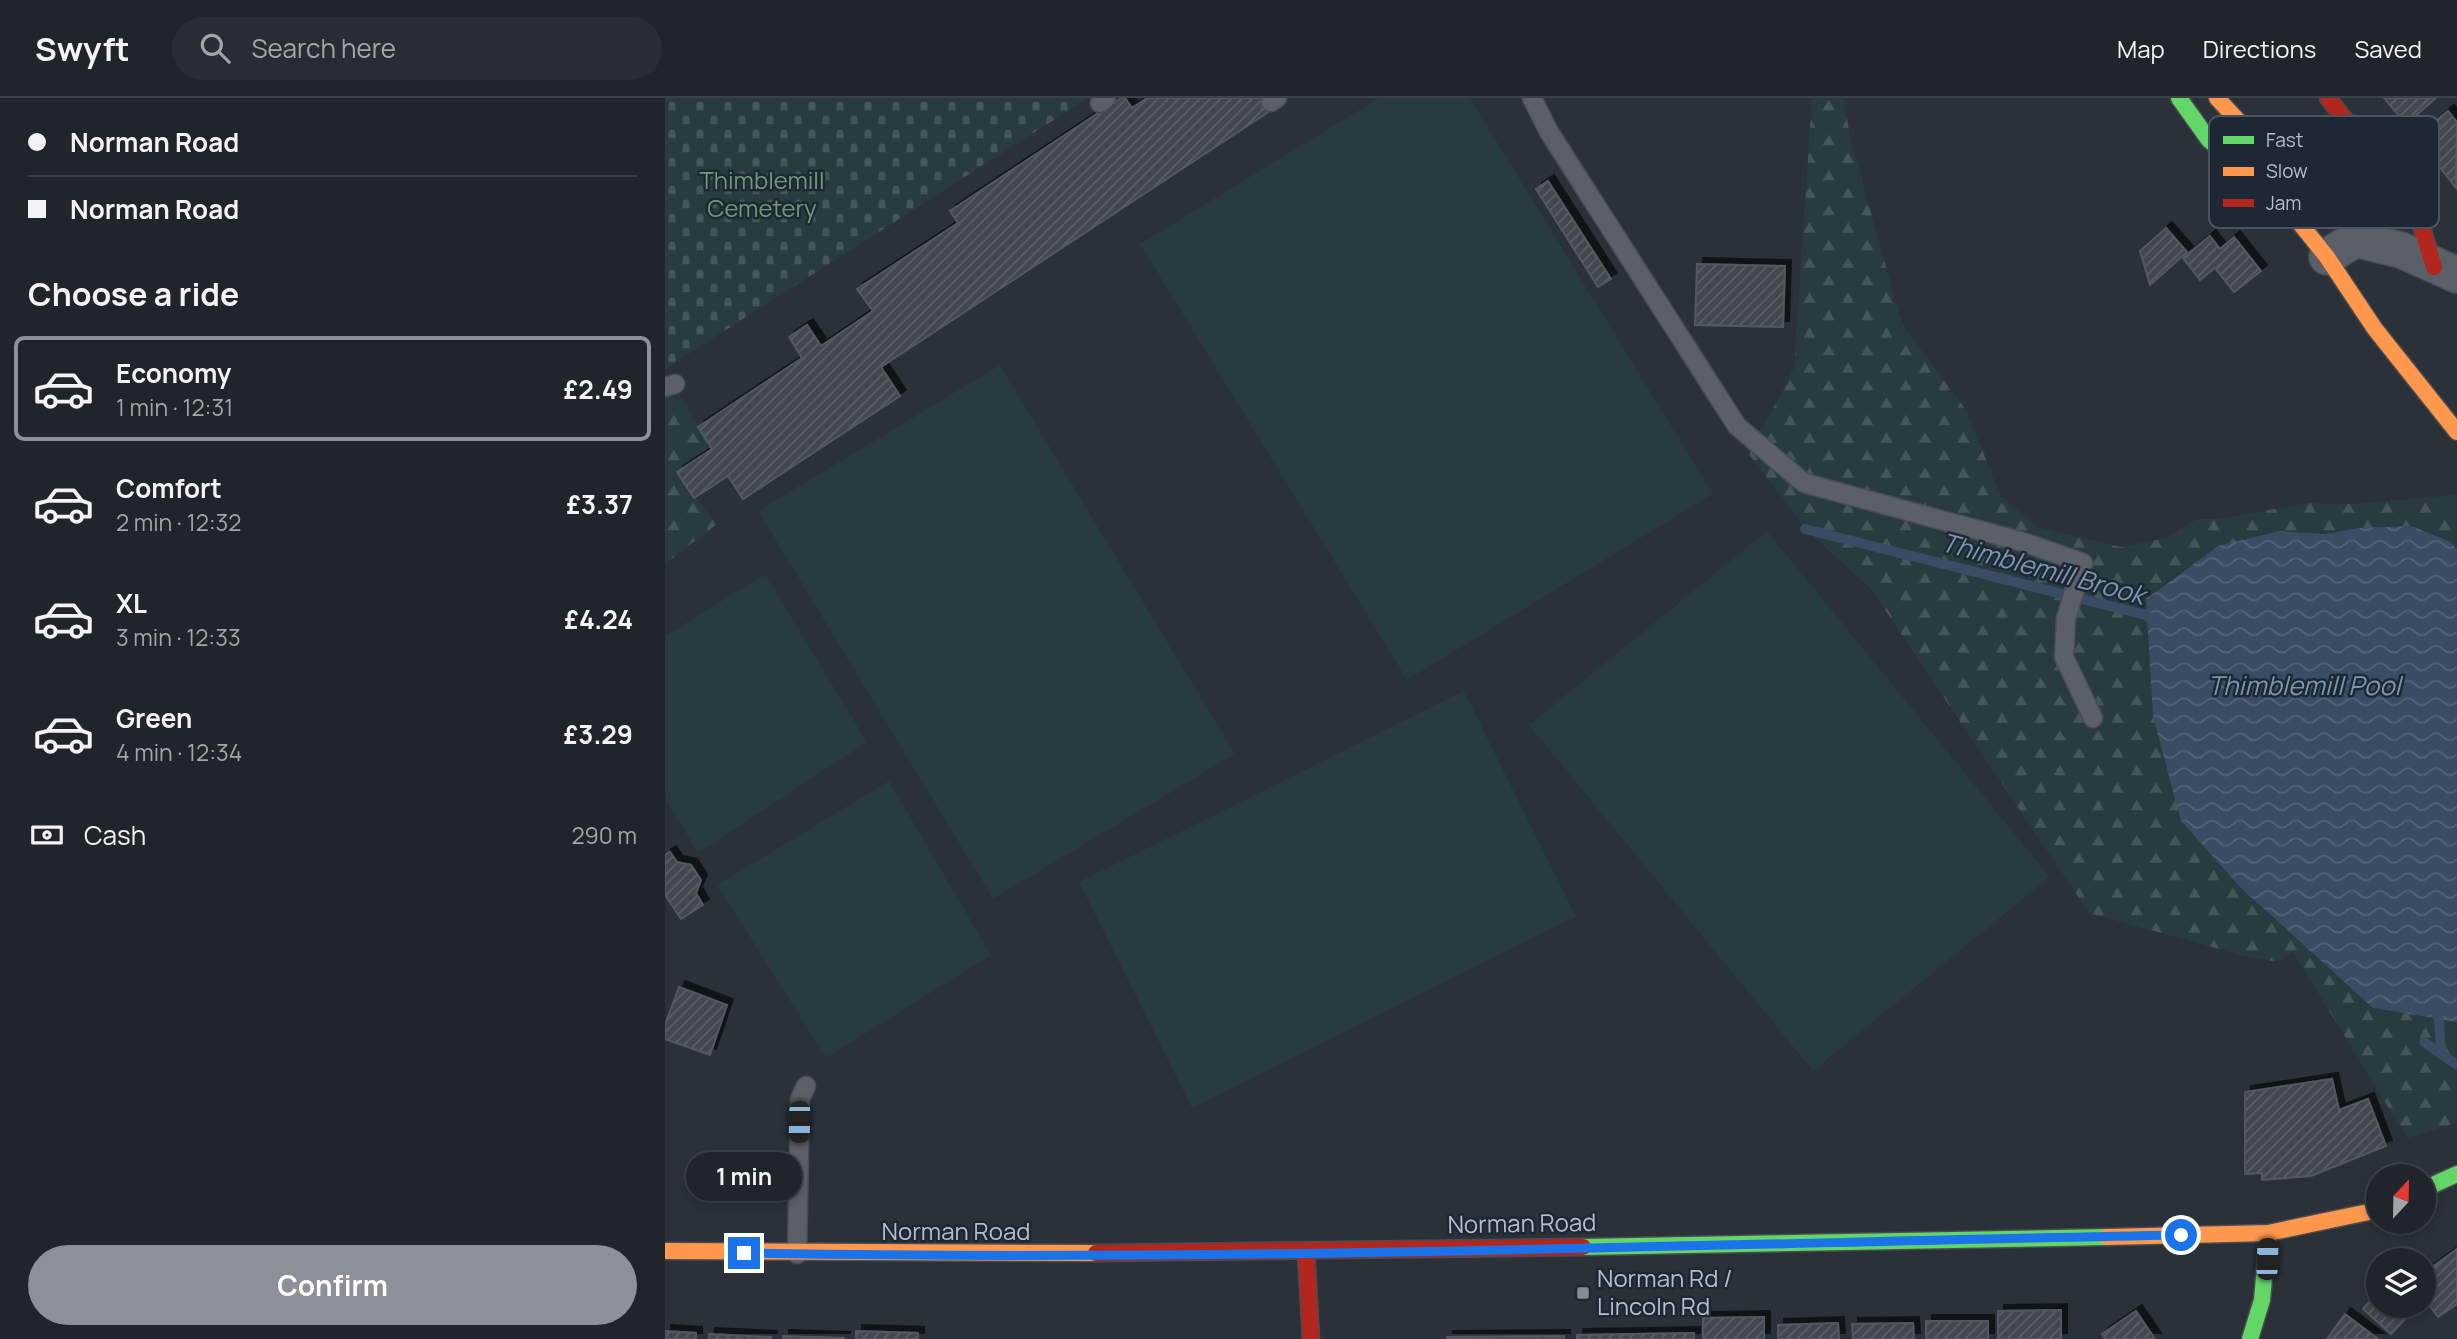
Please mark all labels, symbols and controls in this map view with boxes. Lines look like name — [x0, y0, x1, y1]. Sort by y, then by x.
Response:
search box — [172, 17, 662, 80]
text: Swyft — [35, 26, 130, 71]
icon: search — [196, 29, 234, 67]
text: Search here — [252, 30, 396, 66]
text: Map — [2117, 32, 2165, 65]
text: Directions — [2203, 32, 2316, 65]
text: Saved — [2354, 32, 2422, 65]
legend — [2209, 116, 2439, 228]
text: Norman Road — [70, 124, 239, 160]
text: Fast — [2266, 127, 2303, 153]
text: Slow — [2266, 158, 2308, 184]
park label: Thimblemill Cemetery — [699, 163, 825, 224]
text: Jam — [2266, 190, 2301, 216]
text: Norman Road — [70, 191, 239, 227]
text: Choose a ride — [28, 272, 239, 316]
text: Economy — [116, 355, 231, 391]
icon: car — [32, 357, 95, 420]
text: £2.49 — [563, 371, 633, 407]
text: 1 min · 12:31 — [116, 391, 233, 423]
text: Comfort — [116, 470, 222, 506]
icon: car — [32, 472, 95, 535]
text: £3.37 — [566, 486, 633, 522]
text: 2 min · 12:32 — [116, 506, 241, 538]
water label: Thimblemill Brook — [1937, 524, 2153, 614]
text: XL — [116, 585, 147, 621]
icon: car — [32, 587, 95, 650]
text: £4.24 — [564, 601, 633, 637]
text: 3 min · 12:33 — [116, 621, 241, 653]
water label: Thimblemill Pool — [2207, 667, 2404, 703]
text: Green — [116, 700, 192, 736]
icon: car — [32, 702, 95, 765]
text: £3.29 — [564, 716, 633, 752]
text: 4 min · 12:34 — [116, 736, 242, 768]
icon: cash — [28, 816, 66, 854]
text: Cash — [84, 817, 146, 853]
text: 290 m — [571, 819, 637, 851]
car — [789, 1101, 810, 1143]
callout: 1 min — [686, 1152, 802, 1200]
text: 1 min — [716, 1160, 772, 1192]
north arrow — [2366, 1164, 2436, 1234]
map controls — [2366, 1164, 2436, 1318]
street label: Norman Road — [1447, 1205, 1597, 1240]
street label: Norman Road — [882, 1214, 1030, 1247]
route start — [2165, 1219, 2197, 1251]
route end — [728, 1237, 760, 1269]
car — [2256, 1238, 2279, 1280]
button: Confirm — [28, 1245, 637, 1325]
button: layers — [2366, 1248, 2436, 1318]
place label: Norman Rd / Lincoln Rd — [1597, 1261, 1732, 1322]
marker: Norman Rd / Lincoln Rd — [1575, 1285, 1591, 1301]

